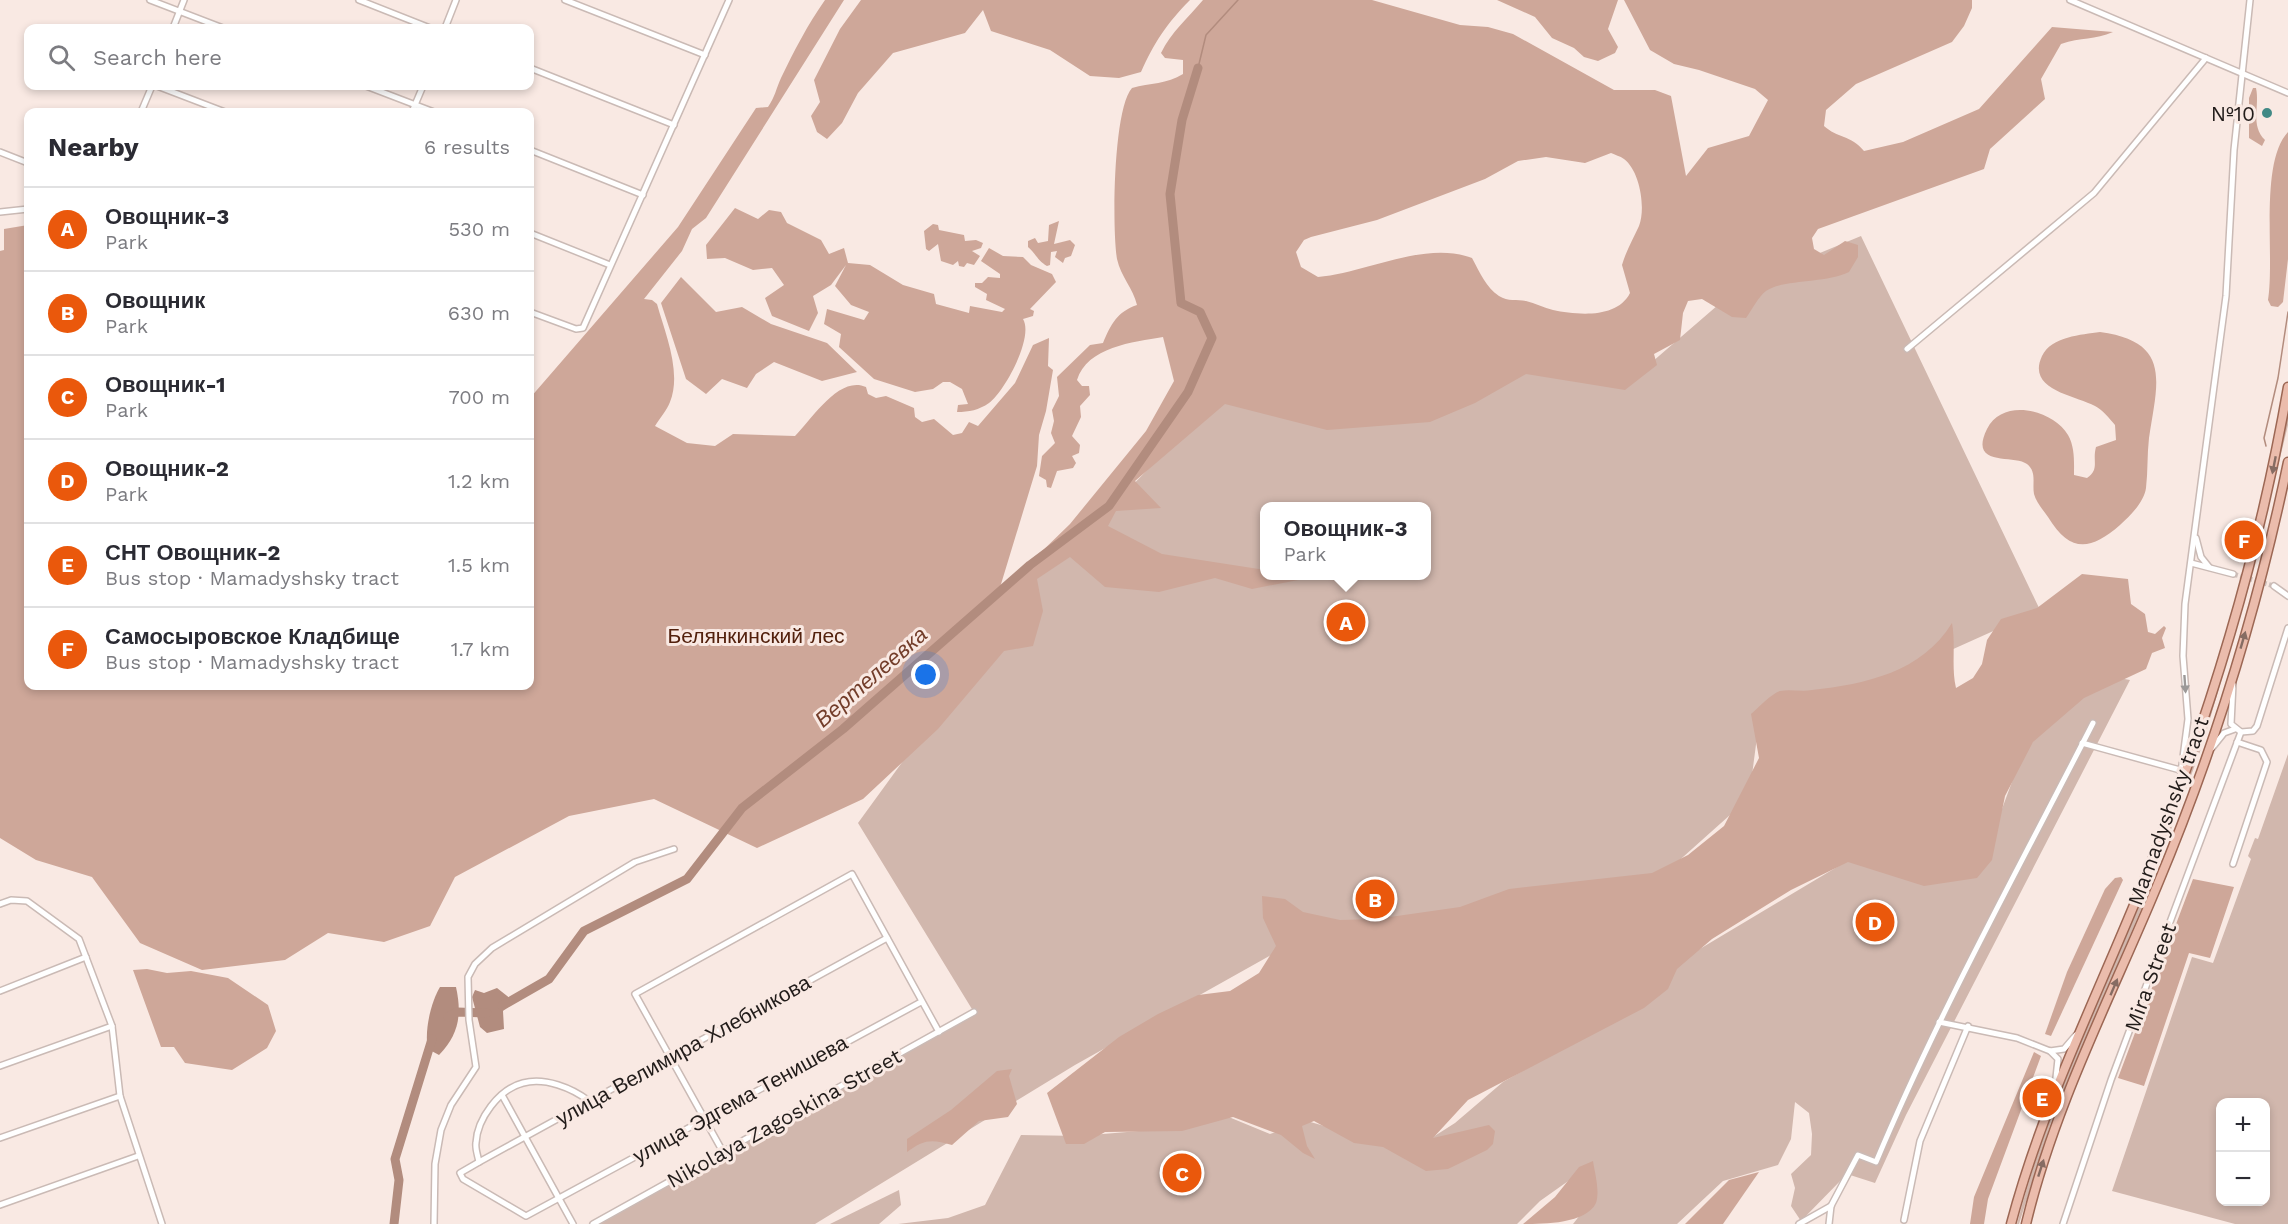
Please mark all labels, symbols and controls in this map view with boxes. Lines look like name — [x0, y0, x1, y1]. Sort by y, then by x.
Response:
search box — [24, 24, 534, 90]
icon: search — [45, 41, 78, 74]
text: Search here — [93, 45, 222, 70]
place label: №10 — [2211, 101, 2255, 126]
marker: №10 — [2260, 106, 2274, 120]
text: Nearby — [48, 132, 139, 162]
text: 6 results — [424, 135, 510, 159]
text: Овощник-3 — [105, 204, 229, 229]
text: A — [61, 217, 74, 241]
text: 530 m — [448, 217, 510, 241]
text: Park — [105, 230, 148, 254]
text: Овощник — [105, 288, 205, 313]
text: B — [61, 301, 74, 325]
text: 630 m — [448, 301, 510, 325]
text: Park — [105, 314, 148, 338]
text: Овощник-1 — [105, 372, 225, 397]
text: C — [61, 385, 74, 409]
text: 700 m — [448, 385, 510, 409]
text: Park — [105, 398, 148, 422]
text: Овощник-2 — [105, 456, 229, 481]
one-way arrow — [2268, 456, 2278, 474]
text: D — [60, 469, 75, 493]
text: 1.2 km — [448, 469, 510, 493]
text: Park — [105, 482, 148, 506]
popup — [1260, 502, 1431, 580]
text: Овощник-3 — [1283, 516, 1408, 541]
pin: F — [2224, 518, 2264, 562]
text: СНТ Овощник-2 — [105, 540, 280, 565]
text: Park — [1283, 542, 1326, 566]
text: E — [61, 553, 74, 577]
text: 1.5 km — [448, 553, 510, 577]
text: Bus stop · Mamadyshsky tract — [105, 566, 399, 590]
pin: A — [1326, 600, 1366, 644]
water label: Вертелеевка — [810, 622, 932, 732]
park label: Белянкинский лес — [667, 623, 845, 648]
text: Самосыровское Кладбище — [105, 624, 400, 649]
one-way arrow — [2239, 631, 2248, 649]
text: F — [61, 637, 74, 661]
text: 1.7 km — [451, 637, 510, 661]
text: Bus stop · Mamadyshsky tract — [105, 650, 399, 674]
your location — [911, 660, 940, 689]
one-way arrow — [2181, 674, 2190, 693]
street label: Mamadyshsky tract — [2122, 713, 2214, 909]
pin: B — [1356, 876, 1394, 922]
pin: D — [1856, 900, 1894, 944]
street label: Mira Street — [2119, 919, 2181, 1035]
street label: улица Велимира Хлебникова — [551, 969, 815, 1131]
one-way arrow — [2109, 977, 2119, 995]
street label: улица Эдгема Тенишева — [628, 1029, 852, 1168]
street label: Nikolaya Zagoskina Street — [662, 1043, 906, 1193]
pin: E — [2022, 1076, 2062, 1120]
map controls — [2216, 1098, 2270, 1206]
button: + — [2216, 1098, 2270, 1152]
pin: C — [1162, 1150, 1202, 1196]
button: − — [2216, 1152, 2270, 1206]
one-way arrow — [2037, 1159, 2046, 1177]

